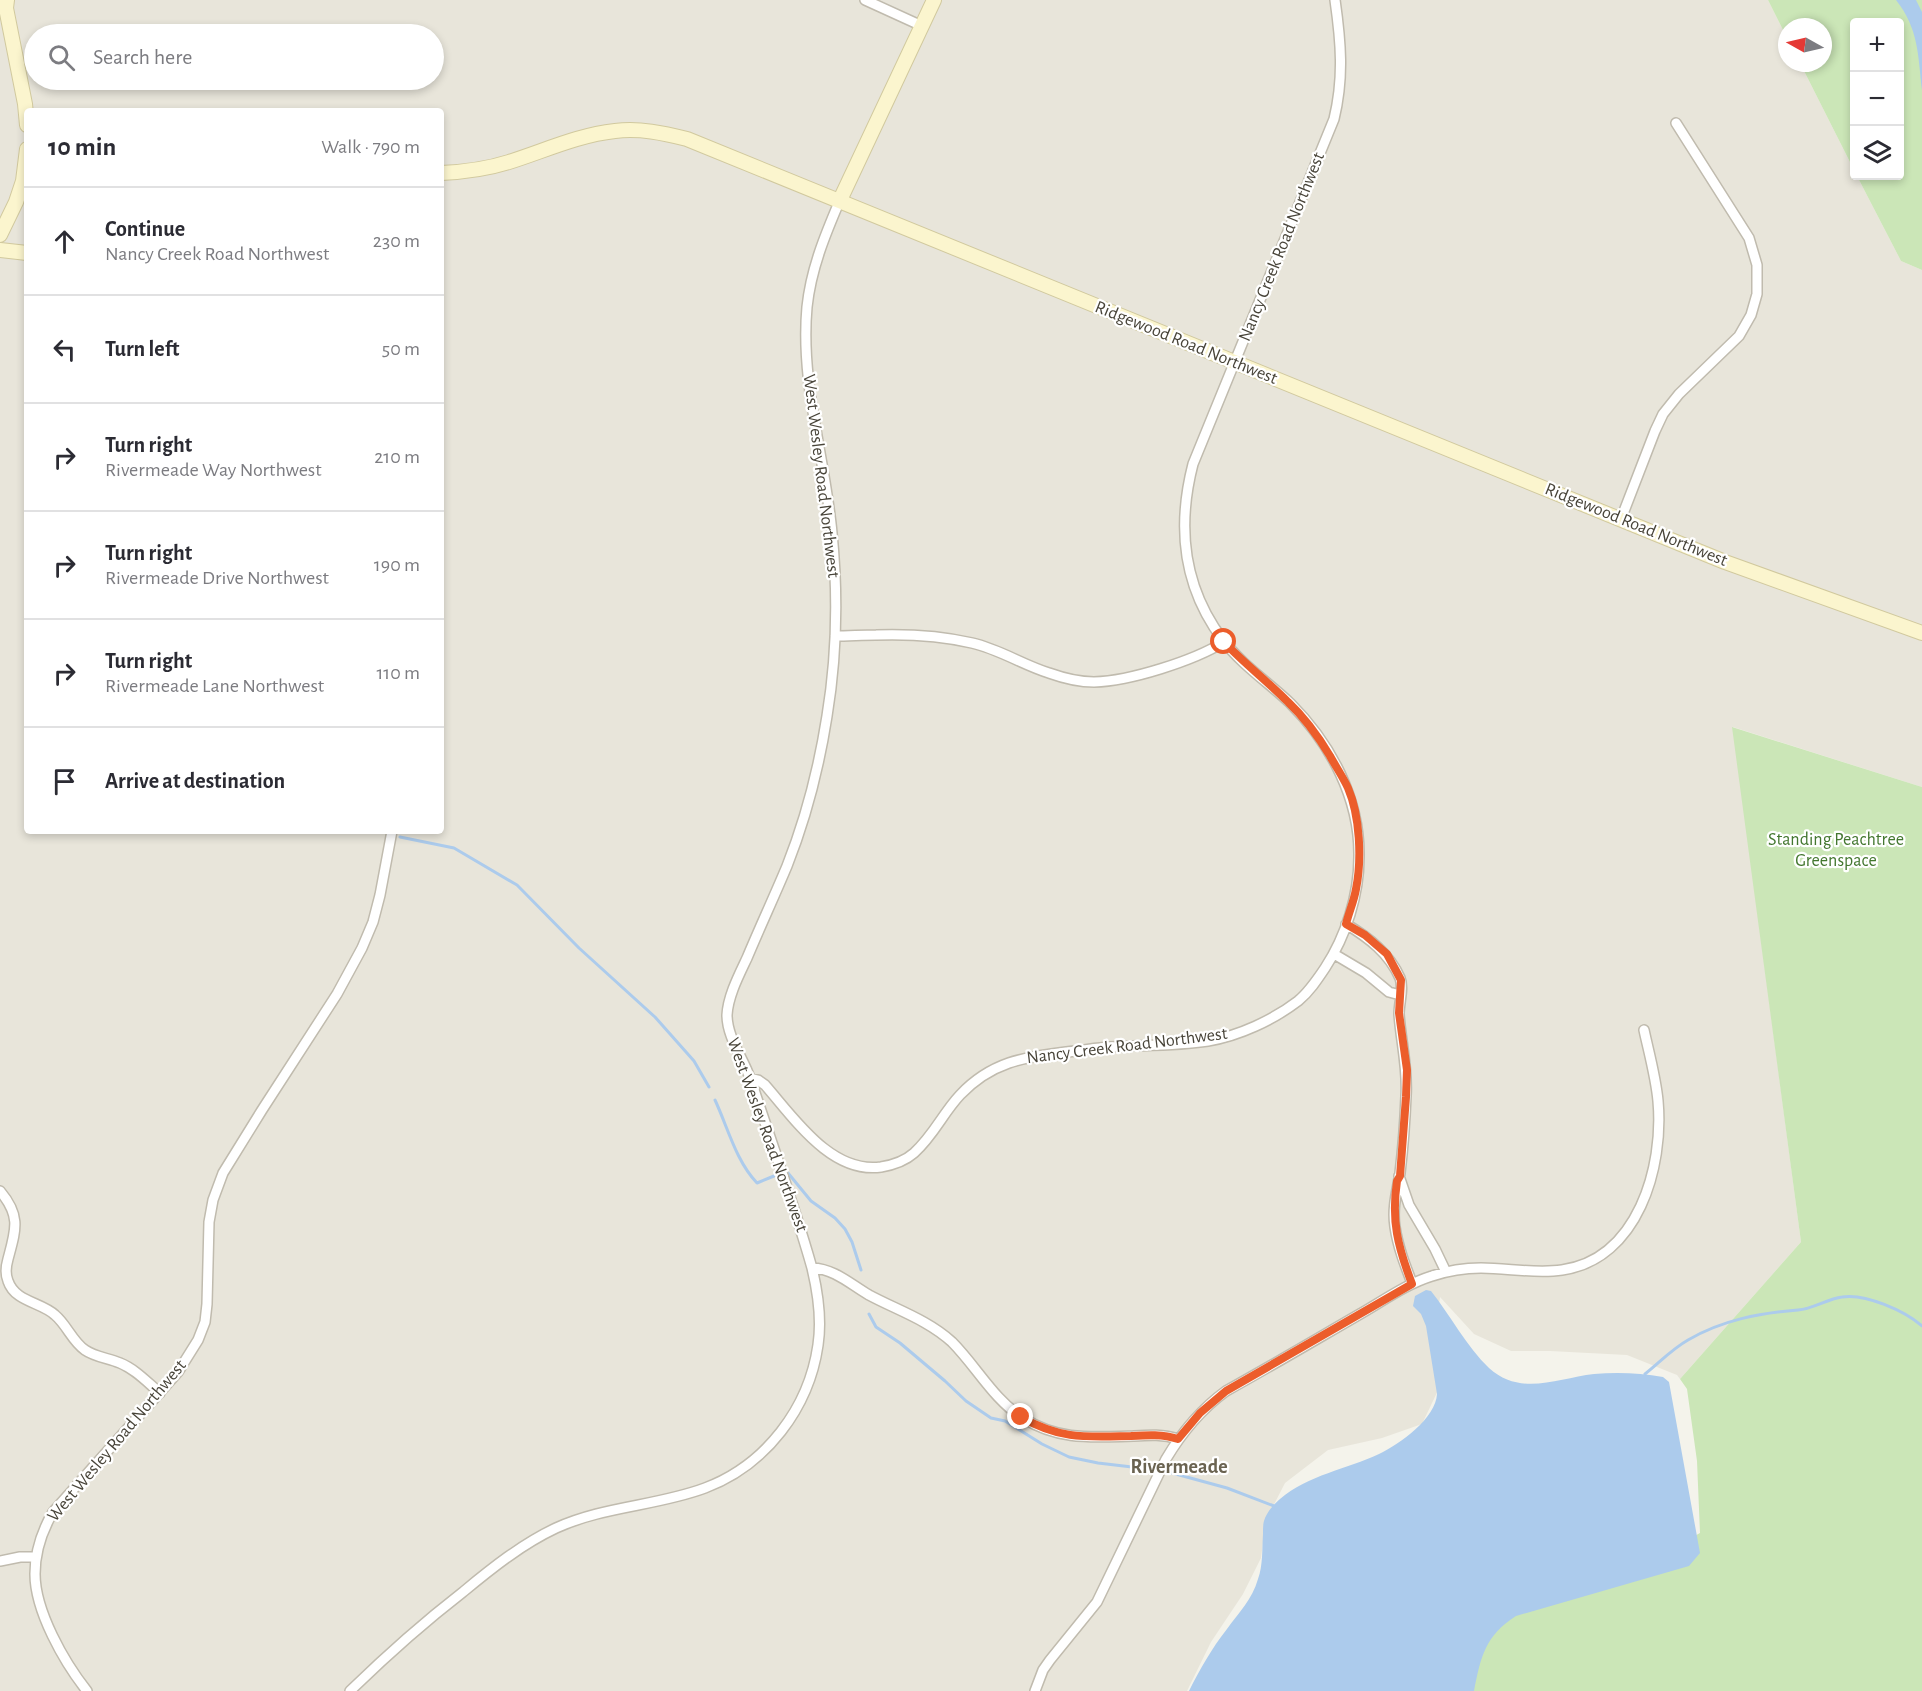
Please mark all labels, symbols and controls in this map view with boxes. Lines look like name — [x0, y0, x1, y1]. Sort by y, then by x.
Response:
north arrow — [1778, 18, 1832, 72]
map controls — [1850, 18, 1904, 180]
button: + — [1850, 18, 1904, 72]
search box — [24, 24, 444, 90]
icon: search — [45, 41, 78, 74]
text: Search here — [93, 46, 192, 68]
button: − — [1850, 72, 1904, 126]
button: layers — [1850, 126, 1904, 180]
text: 10 min — [48, 134, 116, 160]
text: Walk · 790 m — [321, 137, 420, 157]
street label: Nancy Creek Road Northwest — [1236, 150, 1328, 344]
text: Continue — [105, 218, 185, 240]
icon: ahead — [48, 225, 81, 258]
text: 230 m — [373, 231, 420, 251]
text: Nancy Creek Road Northwest — [105, 244, 329, 264]
street label: Ridgewood Road Northwest — [1092, 298, 1280, 388]
icon: left — [48, 333, 81, 366]
text: Turn left — [105, 338, 179, 360]
text: 50 m — [382, 339, 420, 359]
street label: West Wesley Road Northwest — [800, 373, 842, 579]
text: Turn right — [105, 434, 192, 456]
icon: right — [48, 441, 81, 474]
text: 210 m — [374, 447, 420, 467]
text: Rivermeade Way Northwest — [105, 460, 322, 480]
street label: Ridgewood Road Northwest — [1542, 480, 1730, 570]
text: Turn right — [105, 542, 192, 564]
icon: right — [48, 549, 81, 582]
text: 190 m — [374, 555, 420, 575]
text: Rivermeade Drive Northwest — [105, 568, 329, 588]
route start — [1210, 628, 1236, 654]
text: Turn right — [105, 650, 192, 672]
icon: right — [48, 657, 81, 690]
text: 110 m — [376, 663, 420, 683]
text: Rivermeade Lane Northwest — [105, 676, 324, 696]
icon: arrive — [48, 765, 81, 798]
text: Arrive at destination — [105, 770, 285, 792]
park label: Standing Peachtree Greenspace — [1768, 831, 1904, 870]
street label: Nancy Creek Road Northwest — [1026, 1025, 1229, 1067]
street label: West Wesley Road Northwest — [723, 1036, 811, 1235]
street label: West Wesley Road Northwest — [44, 1356, 190, 1525]
route end — [1007, 1403, 1033, 1429]
district label: Rivermeade — [1130, 1457, 1228, 1477]

